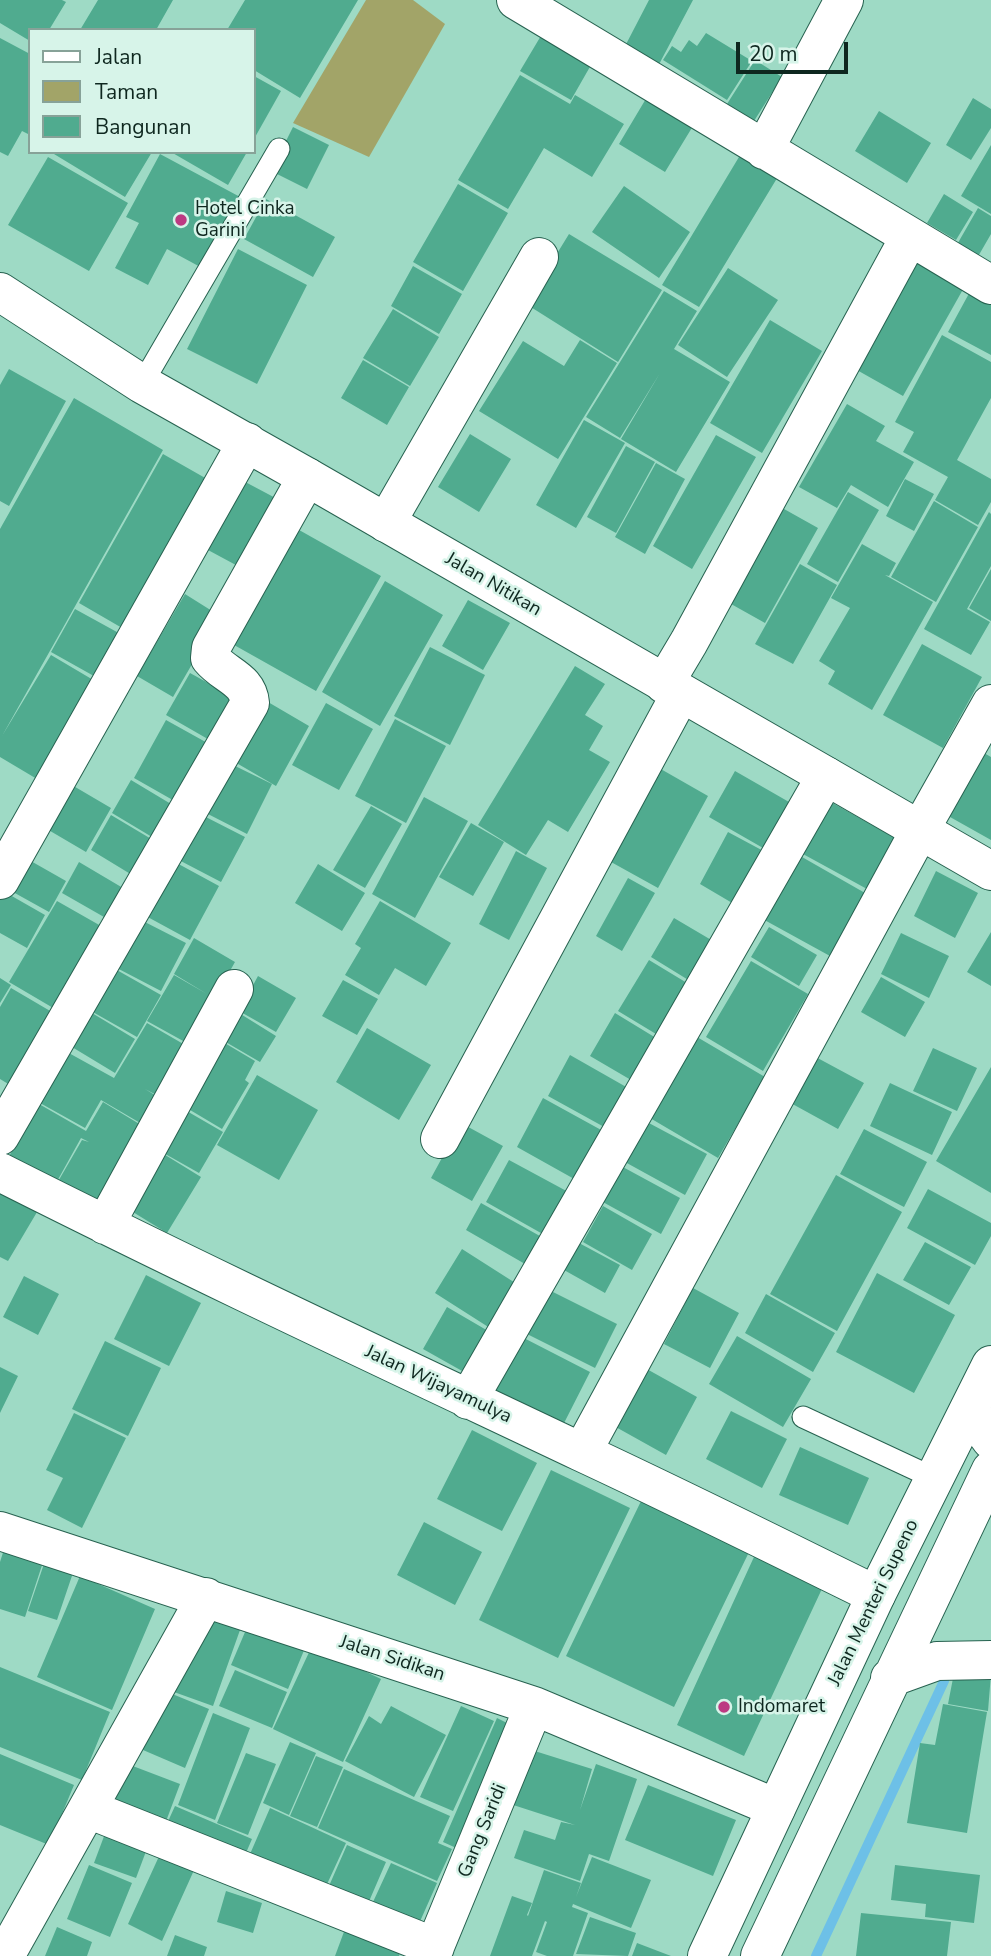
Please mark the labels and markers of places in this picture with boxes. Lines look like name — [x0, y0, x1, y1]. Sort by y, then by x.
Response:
place label: Hotel Cinka Garini — [195, 198, 295, 242]
marker: Hotel Cinka Garini — [173, 212, 189, 228]
place label: Indomaret — [738, 1696, 825, 1718]
marker: Indomaret — [716, 1699, 732, 1715]

